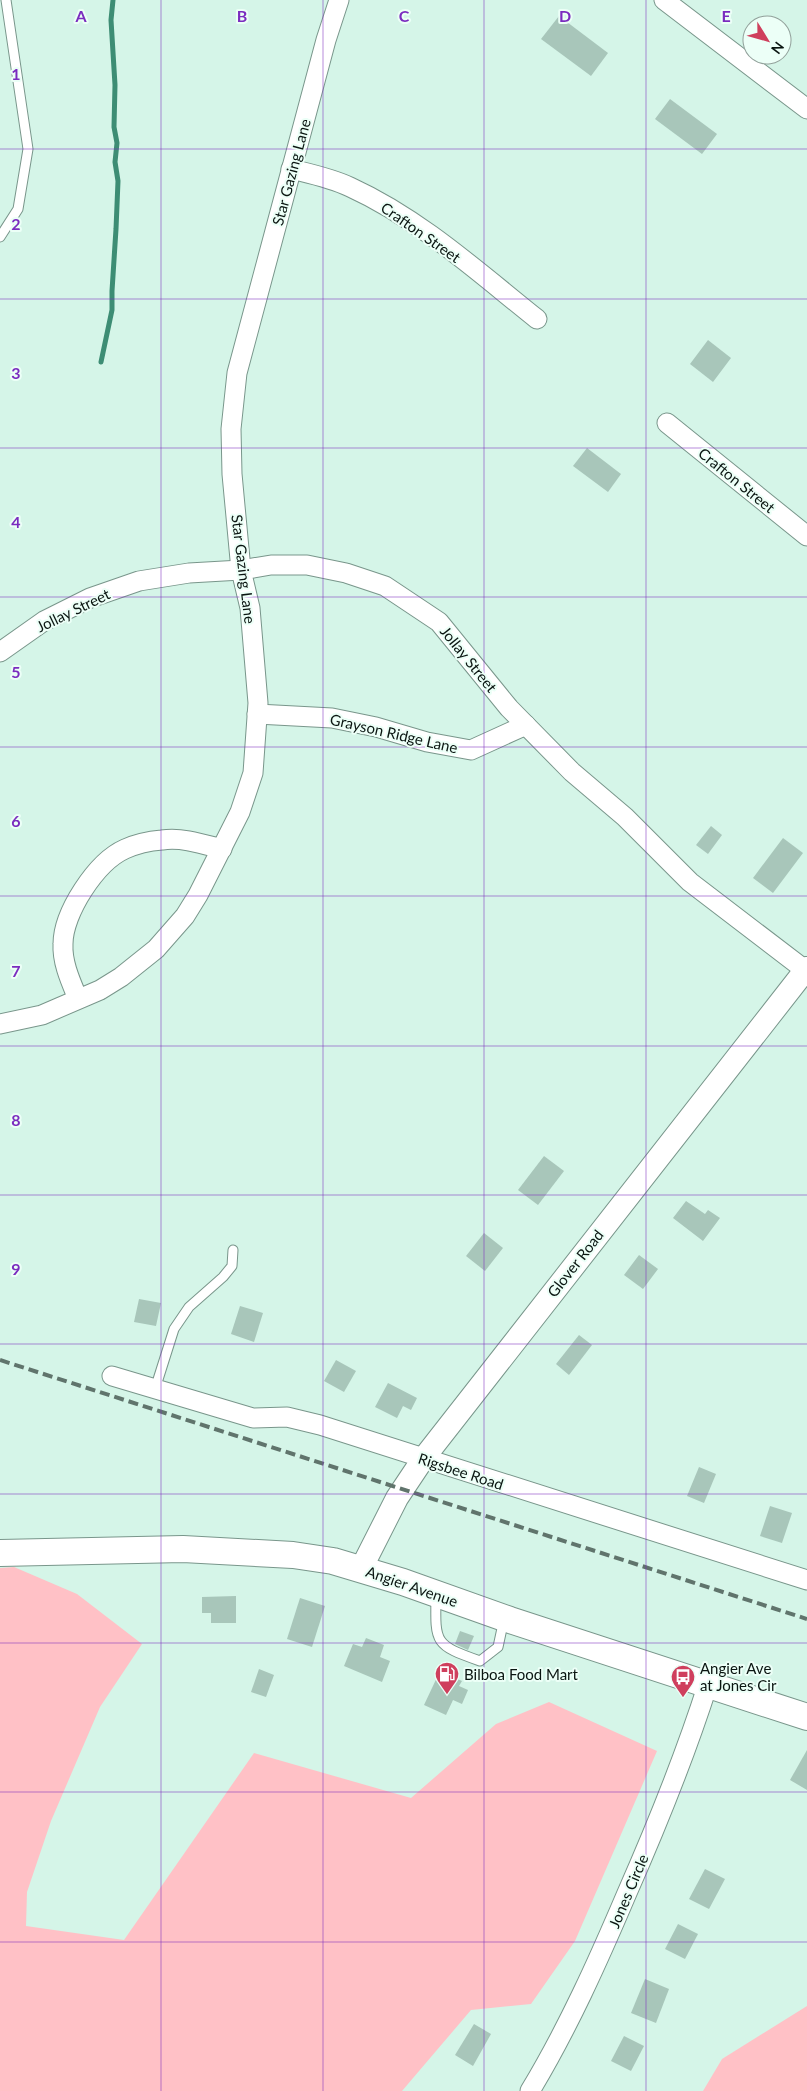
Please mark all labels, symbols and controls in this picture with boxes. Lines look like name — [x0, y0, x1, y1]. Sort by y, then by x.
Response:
text: A — [74, 6, 87, 25]
text: B — [237, 6, 247, 25]
text: C — [399, 6, 410, 25]
text: D — [559, 6, 571, 25]
text: E — [721, 6, 731, 25]
north arrow — [742, 15, 792, 65]
text: N — [768, 39, 788, 58]
text: 1 — [11, 64, 21, 83]
street label: Star Gazing Lane — [268, 117, 314, 227]
street label: Crafton Street — [378, 198, 465, 266]
text: 2 — [11, 214, 21, 233]
text: 3 — [11, 363, 21, 382]
street label: Crafton Street — [695, 444, 779, 517]
text: 4 — [11, 512, 21, 531]
street label: Star Gazing Lane — [228, 513, 260, 625]
street label: Jollay Street — [33, 584, 113, 636]
street label: Jollay Street — [437, 622, 501, 696]
text: 5 — [11, 662, 21, 681]
street label: Grayson Ridge Lane — [328, 710, 460, 756]
text: 6 — [11, 811, 21, 830]
text: 7 — [11, 961, 21, 980]
text: 8 — [11, 1110, 21, 1129]
street label: Glover Road — [543, 1226, 607, 1300]
text: 9 — [11, 1259, 21, 1278]
street label: Rigsbee Road — [416, 1449, 506, 1493]
street label: Angier Avenue — [364, 1562, 460, 1610]
place label: Angier Ave at Jones Cir — [700, 1659, 777, 1694]
fuel station icon: Bilboa Food Mart — [434, 1661, 460, 1695]
bus stop icon: Angier Ave at Jones Cir — [670, 1664, 696, 1698]
place label: Bilboa Food Mart — [464, 1665, 579, 1683]
street label: Jones Circle — [604, 1851, 652, 1931]

